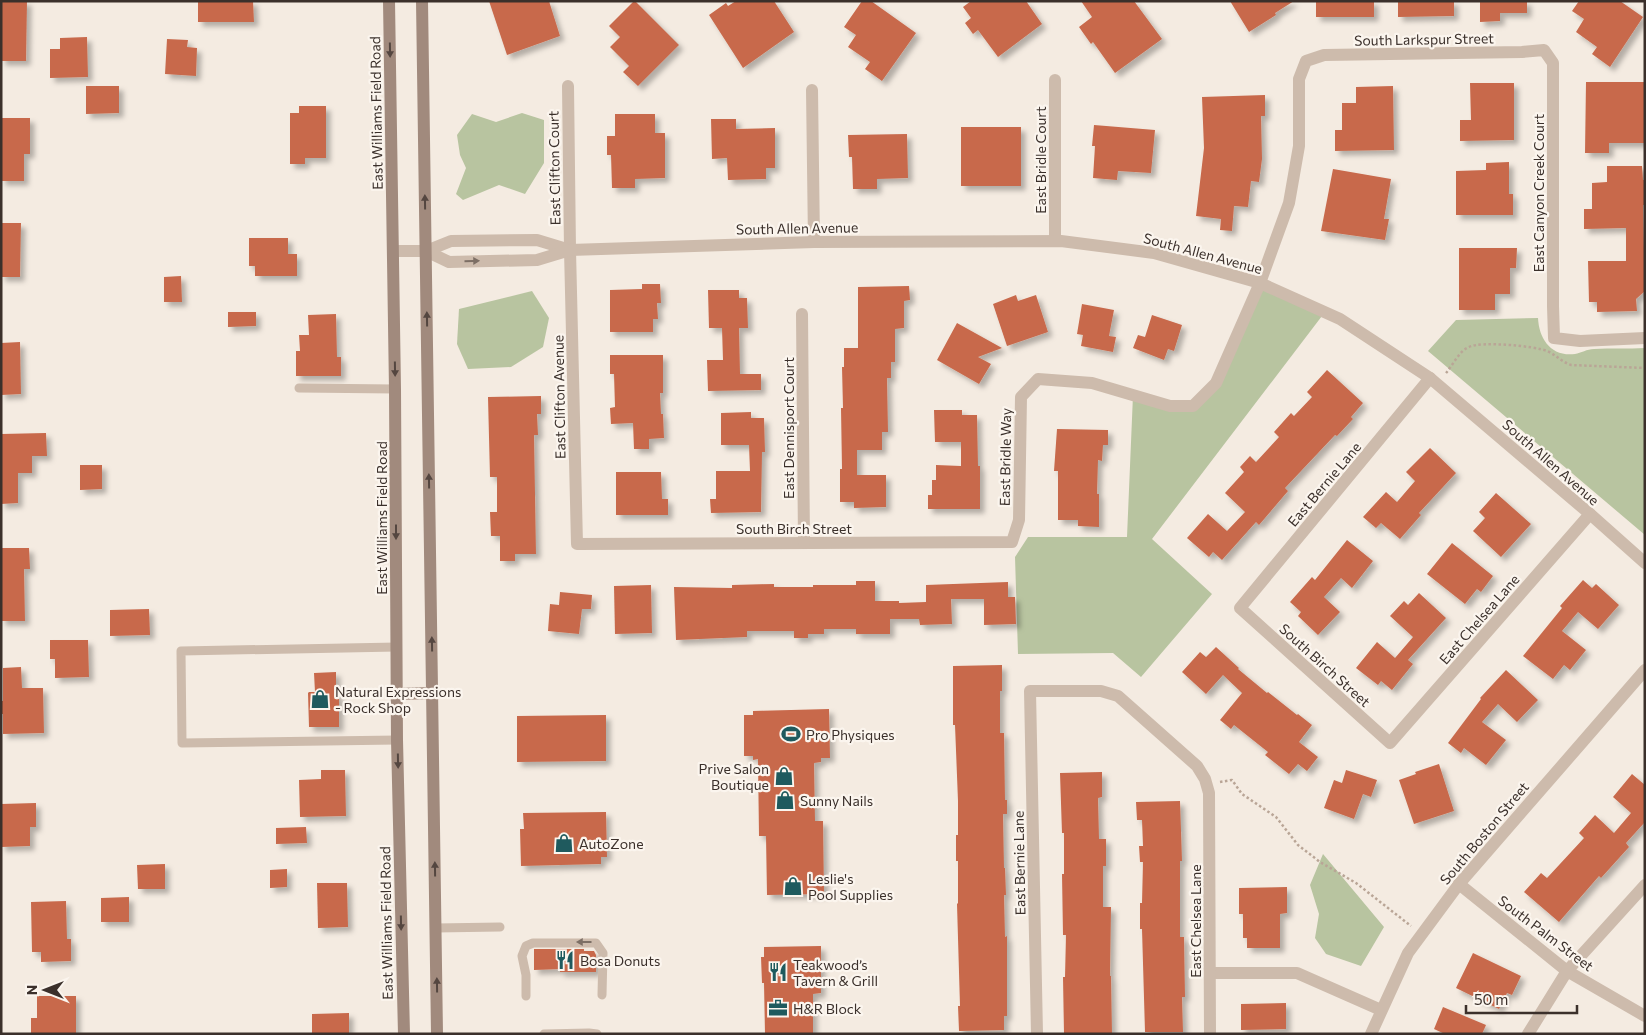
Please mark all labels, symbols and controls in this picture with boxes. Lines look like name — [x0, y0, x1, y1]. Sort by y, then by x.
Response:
street label: South Larkspur Street — [1354, 29, 1494, 49]
street label: East Williams Field Road — [366, 36, 386, 190]
one-way arrow — [386, 42, 394, 58]
street label: East Bridle Court — [1032, 106, 1049, 214]
street label: East Clifton Court — [544, 110, 563, 225]
street label: East Canyon Creek Court — [1530, 114, 1547, 272]
one-way arrow — [421, 194, 429, 210]
street label: South Allen Avenue — [736, 218, 858, 238]
street label: South Allen Avenue — [1142, 229, 1264, 277]
one-way arrow — [464, 257, 480, 265]
one-way arrow — [423, 311, 431, 327]
street label: East Clifton Avenue — [549, 335, 569, 459]
street label: East Dennisport Court — [780, 357, 797, 499]
one-way arrow — [391, 362, 399, 378]
street label: East Bridle Way — [996, 408, 1014, 506]
street label: South Allen Avenue — [1499, 415, 1603, 509]
street label: East Bernie Lane — [1284, 438, 1364, 530]
street label: East Williams Field Road — [373, 441, 390, 595]
one-way arrow — [425, 473, 433, 489]
street label: South Birch Street — [736, 520, 852, 537]
one-way arrow — [392, 524, 400, 540]
street label: East Chelsea Lane — [1435, 571, 1523, 667]
street label: South Birch Street — [1276, 620, 1374, 710]
one-way arrow — [428, 636, 436, 652]
place label: Natural Expressions - Rock Shop — [335, 683, 461, 716]
shop icon: Natural Expressions - Rock Shop — [309, 688, 331, 710]
sports icon: Pro Physiques — [780, 723, 802, 745]
place label: Pro Physiques — [806, 726, 895, 743]
one-way arrow — [394, 753, 402, 769]
place label: Prive Salon Boutique — [699, 760, 769, 793]
shop icon: Prive Salon Boutique — [773, 765, 795, 787]
street label: South Boston Street — [1436, 778, 1532, 888]
shop icon: Sunny Nails — [774, 789, 796, 811]
place label: Sunny Nails — [800, 792, 873, 809]
street label: East Bernie Lane — [1010, 810, 1028, 916]
shop icon: AutoZone — [553, 832, 575, 854]
place label: AutoZone — [579, 835, 644, 852]
street label: East Williams Field Road — [376, 846, 396, 1000]
one-way arrow — [431, 861, 439, 877]
street label: East Chelsea Lane — [1187, 864, 1204, 978]
place label: Leslie's Pool Supplies — [808, 870, 893, 903]
shop icon: Leslie's Pool Supplies — [782, 875, 804, 897]
street label: South Palm Street — [1495, 892, 1597, 975]
one-way arrow — [398, 915, 406, 931]
one-way arrow — [576, 938, 592, 946]
restaurant icon: Bosa Donuts — [554, 949, 576, 971]
place label: Bosa Donuts — [580, 952, 660, 969]
place label: Teakwood’s Tavern & Grill — [793, 956, 878, 989]
restaurant icon: Teakwood’s Tavern & Grill — [767, 961, 789, 983]
north arrow — [20, 965, 70, 1015]
one-way arrow — [433, 977, 441, 993]
scale bar — [1466, 982, 1577, 1014]
text: N — [23, 985, 40, 995]
text: 50 m — [1474, 990, 1508, 1008]
office icon: H&R Block — [767, 997, 789, 1019]
place label: H&R Block — [793, 1000, 862, 1017]

